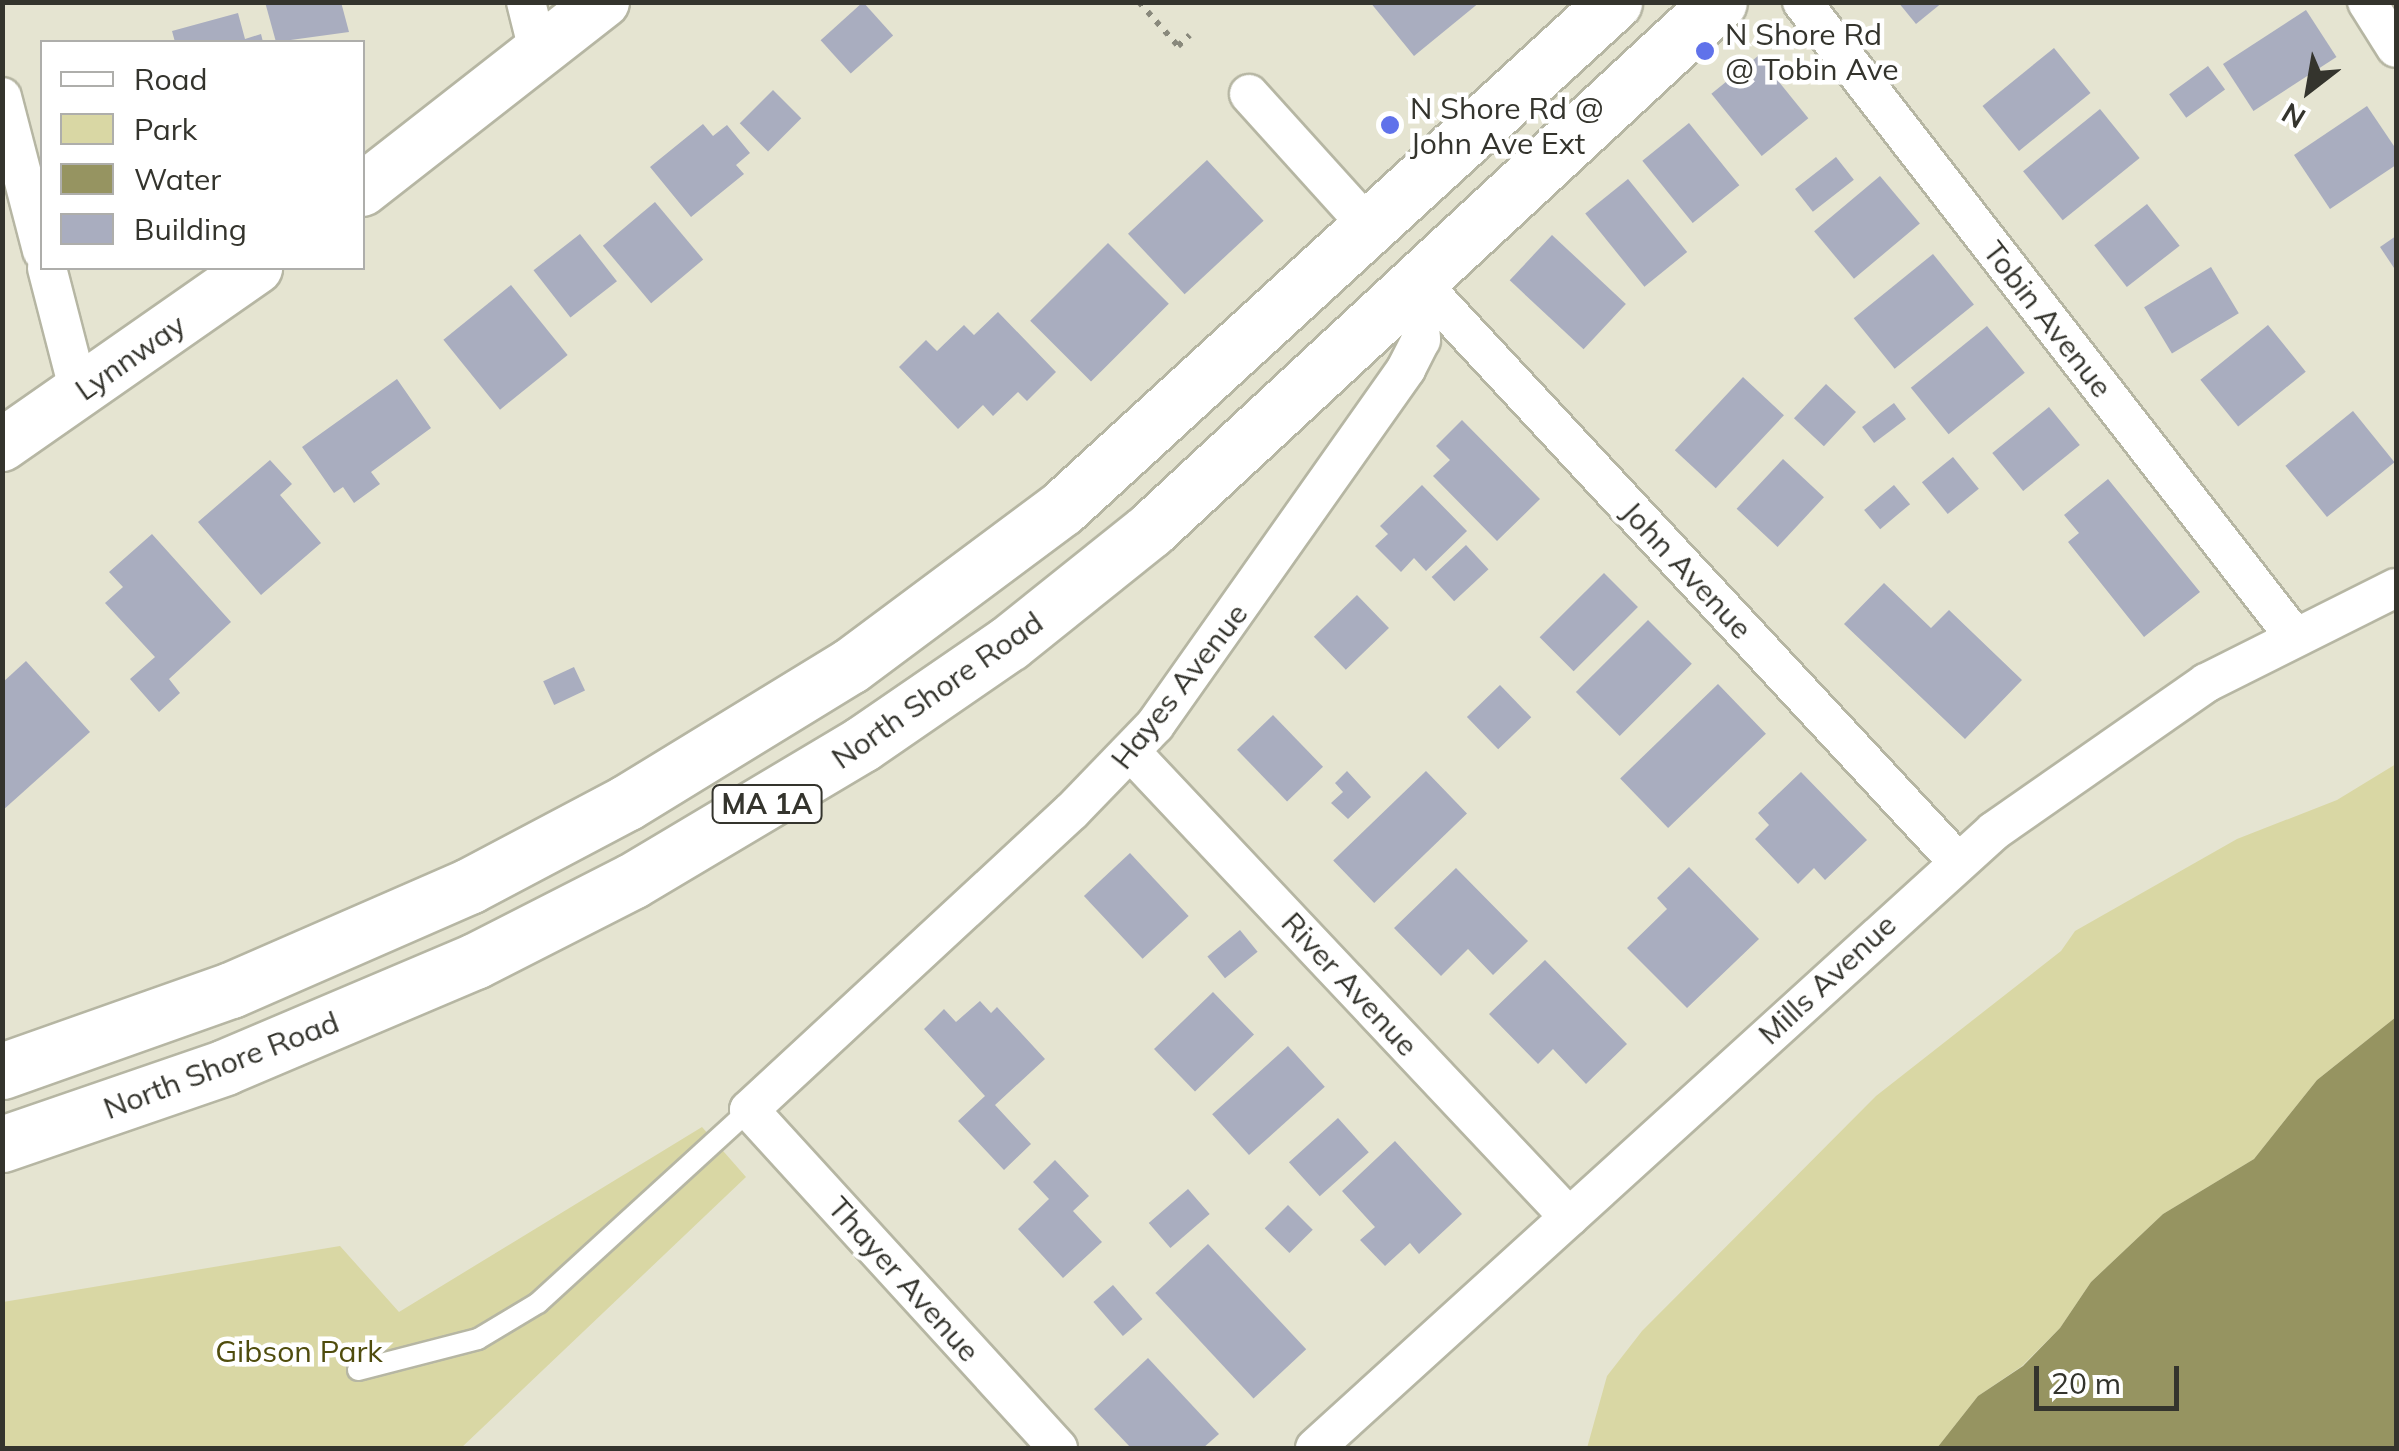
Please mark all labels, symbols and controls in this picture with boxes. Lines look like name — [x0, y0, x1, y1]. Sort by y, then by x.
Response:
place label: N Shore Rd @ Tobin Ave — [1725, 16, 1899, 86]
legend — [40, 40, 365, 270]
marker: N Shore Rd @ Tobin Ave — [1694, 40, 1716, 62]
north arrow — [2259, 40, 2359, 140]
text: Road — [134, 60, 208, 98]
place label: N Shore Rd @ John Ave Ext — [1410, 90, 1604, 160]
text: N — [2275, 96, 2311, 137]
text: Park — [134, 110, 197, 148]
marker: N Shore Rd @ John Ave Ext — [1379, 114, 1401, 136]
text: Water — [134, 160, 221, 198]
text: Building — [134, 210, 247, 248]
street label: Tobin Avenue — [1976, 234, 2120, 404]
street label: Lynnway — [68, 306, 192, 408]
street label: John Avenue — [1614, 494, 1760, 646]
street label: Hayes Avenue — [1103, 596, 1255, 776]
street label: North Shore Road — [825, 604, 1049, 776]
road number: MA 1A — [710, 781, 824, 827]
street label: River Avenue — [1274, 905, 1426, 1063]
street label: Mills Avenue — [1751, 906, 1903, 1052]
street label: North Shore Road — [98, 1004, 344, 1126]
street label: Thayer Avenue — [821, 1189, 987, 1369]
park label: Gibson Park — [215, 1333, 383, 1369]
scale bar — [2039, 1346, 2184, 1408]
text: 20 m — [2051, 1364, 2121, 1402]

